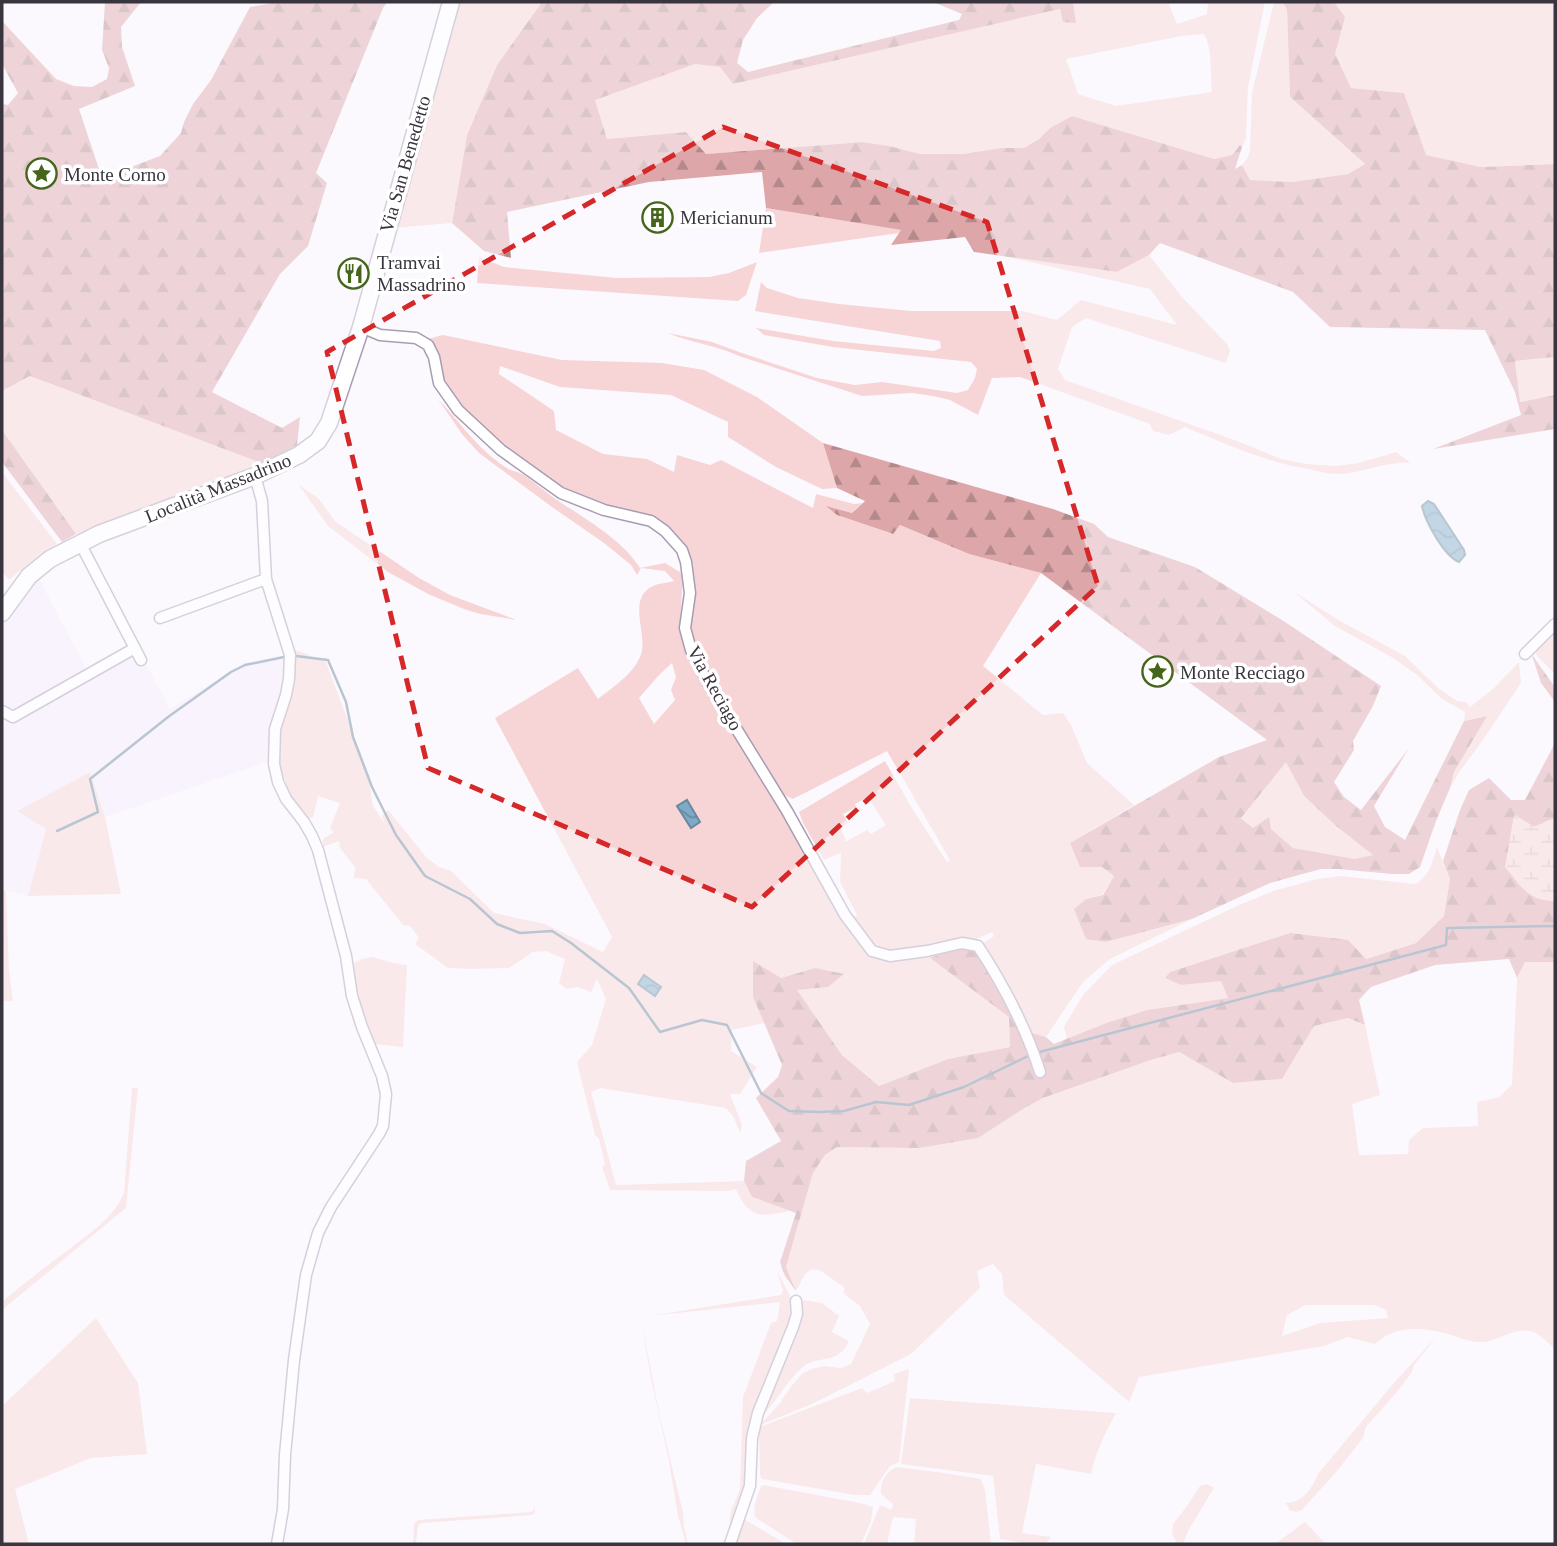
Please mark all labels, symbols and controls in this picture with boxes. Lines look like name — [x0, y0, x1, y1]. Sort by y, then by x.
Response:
street label: Via San Benedetto — [375, 93, 435, 235]
place icon: Monte Corno — [24, 157, 58, 191]
place label: Monte Corno — [64, 164, 166, 185]
building icon: Mericianum — [640, 200, 674, 234]
place label: Mericianum — [680, 207, 773, 228]
place label: Tramvai Massadrino — [377, 252, 466, 295]
restaurant icon: Tramvai Massadrino — [337, 256, 371, 290]
street label: Località Massadrino — [142, 449, 294, 527]
street label: Via Reciago — [683, 642, 747, 734]
place icon: Monte Recciago — [1140, 655, 1174, 689]
place label: Monte Recciago — [1180, 662, 1305, 683]

